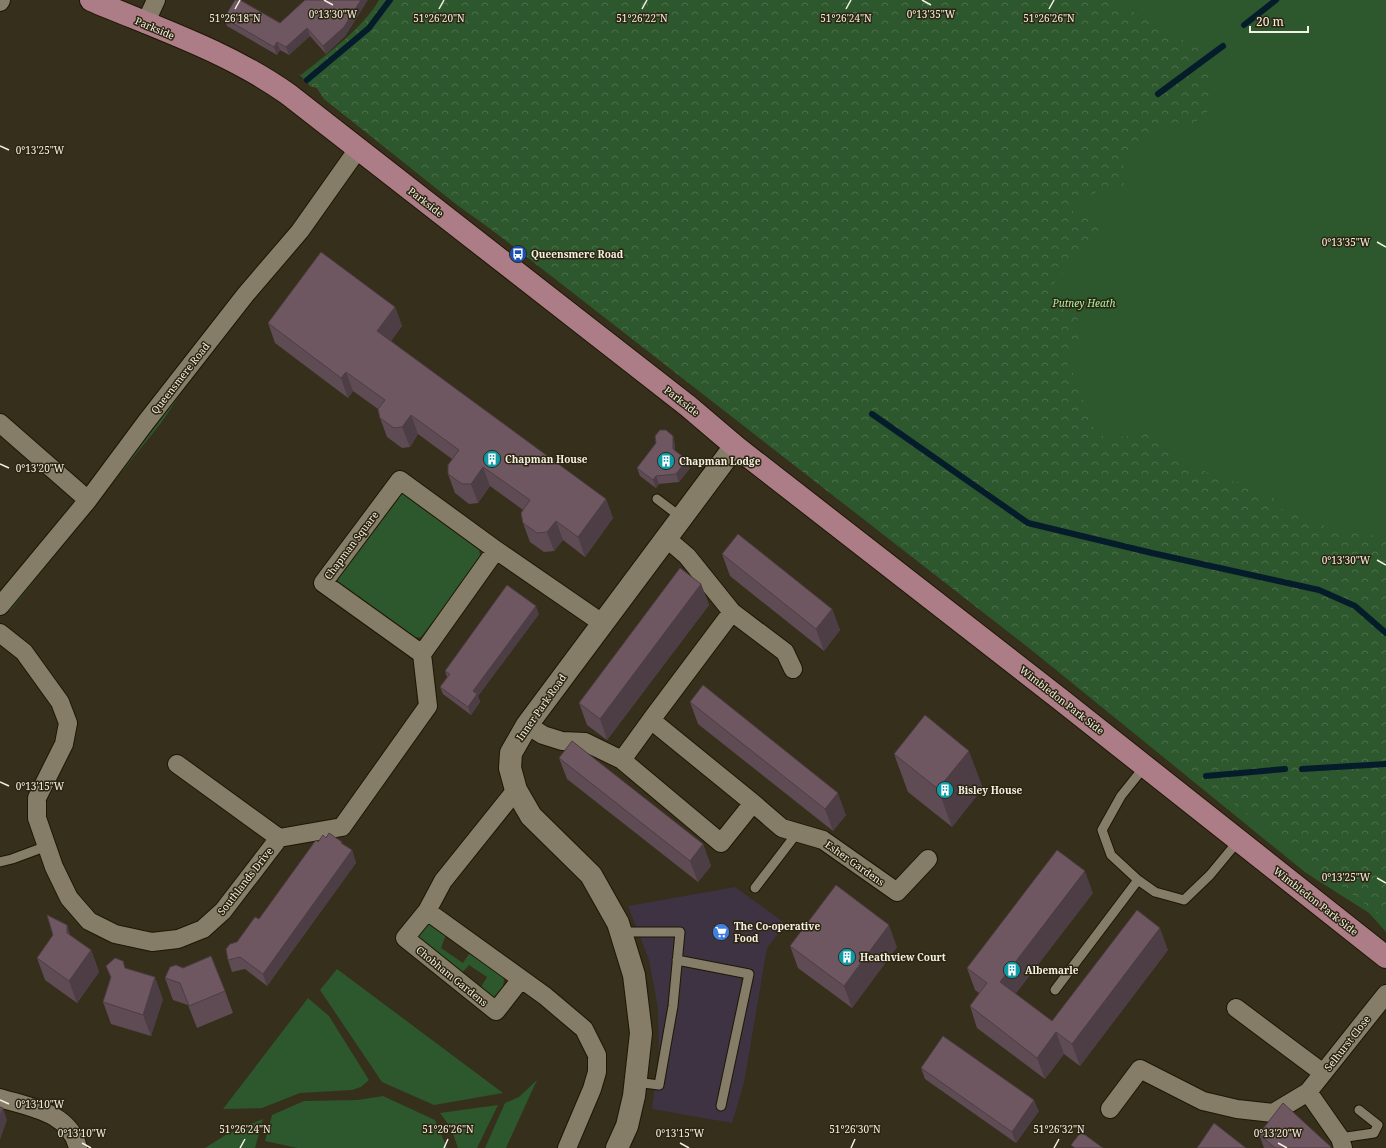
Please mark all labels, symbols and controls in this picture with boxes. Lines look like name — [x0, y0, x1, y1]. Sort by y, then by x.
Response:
text: 0°13'30"W — [309, 7, 358, 21]
text: 0°13'35"W — [907, 7, 956, 21]
scale bar — [1250, 8, 1308, 34]
text: 51°26'18"N — [209, 11, 261, 25]
text: 51°26'20"N — [413, 11, 465, 25]
text: 51°26'22"N — [616, 11, 668, 25]
text: 51°26'24"N — [820, 11, 872, 25]
text: 51°26'26"N — [1023, 11, 1075, 25]
street label: Parkside — [133, 13, 177, 43]
text: 20 m — [1256, 13, 1284, 30]
text: 0°13'25"W — [16, 143, 65, 157]
street label: Parkside — [405, 184, 447, 220]
text: 0°13'35"W — [1322, 235, 1371, 249]
bus stop icon: Queensmere Road — [508, 244, 528, 264]
place label: Queensmere Road — [531, 247, 624, 261]
park label: Putney Heath — [1052, 296, 1116, 310]
street label: Queensmere Road — [148, 339, 212, 417]
street label: Parkside — [661, 383, 703, 419]
building icon: Chapman House — [482, 449, 502, 469]
building icon: Chapman Lodge — [656, 451, 676, 471]
place label: Chapman House — [505, 452, 588, 466]
place label: Chapman Lodge — [679, 454, 761, 468]
text: 0°13'20"W — [16, 461, 65, 475]
street label: Chapman Square — [321, 508, 381, 582]
text: 0°13'30"W — [1322, 553, 1371, 567]
street label: Wimbledon Park Side — [1017, 663, 1107, 737]
street label: Inner Park Road — [513, 671, 569, 743]
text: 0°13'15"W — [16, 779, 65, 793]
building icon: Bisley House — [935, 780, 955, 800]
place label: Bisley House — [958, 783, 1022, 797]
street label: Esher Gardens — [822, 837, 888, 889]
street label: Southlands Drive — [214, 844, 276, 918]
street label: Wimbledon Park Side — [1271, 864, 1361, 938]
text: 0°13'25"W — [1322, 870, 1371, 884]
place label: The Co-operative Food — [734, 919, 820, 945]
supermarket icon: The Co-operative Food — [711, 922, 731, 942]
street label: Chobham Gardens — [413, 943, 491, 1010]
building icon: Heathview Court — [837, 947, 857, 967]
place label: Heathview Court — [860, 950, 946, 964]
building icon: Albemarle — [1002, 960, 1022, 980]
place label: Albemarle — [1025, 963, 1079, 977]
street label: Selhurst Close — [1321, 1012, 1373, 1074]
text: 0°13'10"W — [16, 1097, 65, 1111]
text: 51°26'24"N — [219, 1122, 271, 1136]
text: 51°26'26"N — [422, 1122, 474, 1136]
text: 51°26'30"N — [829, 1122, 881, 1136]
text: 51°26'32"N — [1033, 1122, 1085, 1136]
text: 0°13'10"W — [58, 1126, 107, 1140]
text: 0°13'15"W — [656, 1126, 705, 1140]
text: 0°13'20"W — [1254, 1126, 1303, 1140]

